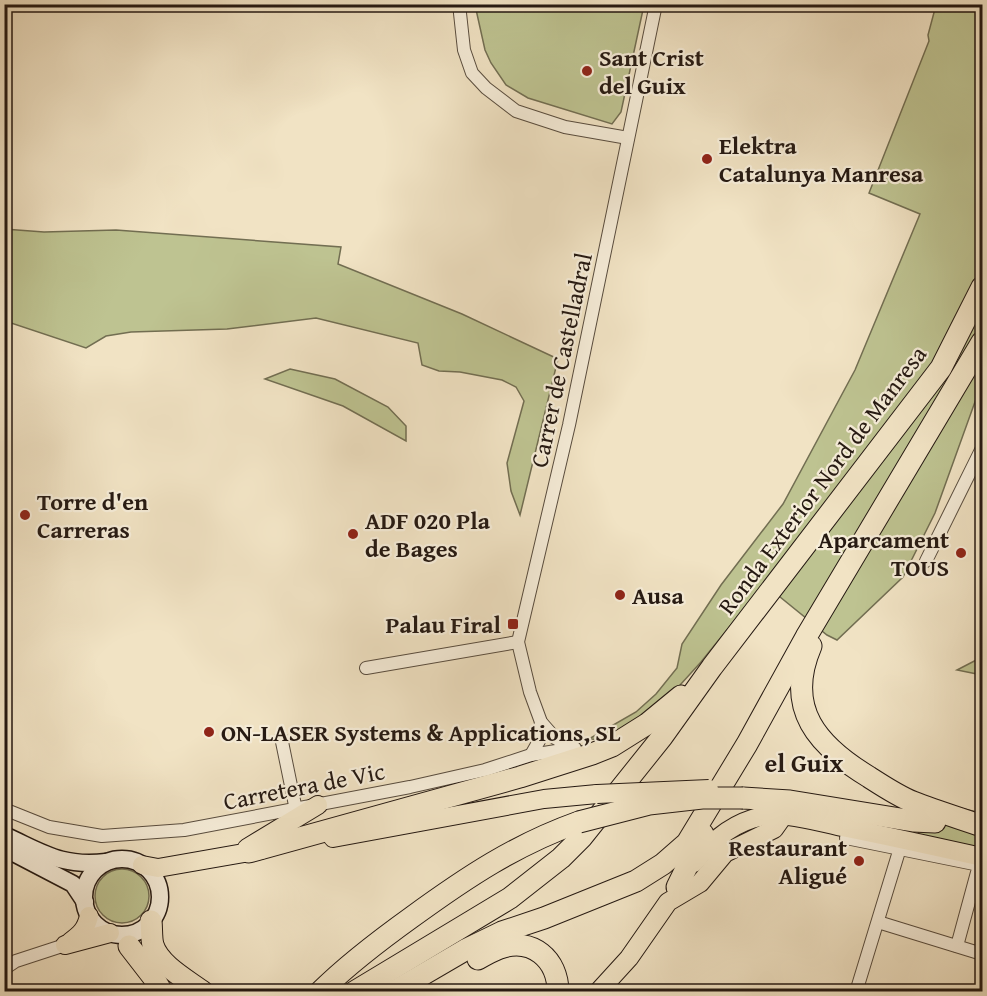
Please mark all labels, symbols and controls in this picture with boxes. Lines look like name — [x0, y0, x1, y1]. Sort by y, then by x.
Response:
place label: Sant Crist del Guix — [599, 40, 704, 103]
marker: Sant Crist del Guix — [580, 64, 594, 78]
place label: Elektra Catalunya Manresa — [719, 128, 924, 191]
marker: Elektra Catalunya Manresa — [700, 152, 714, 166]
street label: Carrer de Castelladral — [521, 249, 601, 471]
street label: Ronda Exterior Nord de Manresa — [709, 338, 935, 622]
place label: Torre d'en Carreras — [37, 484, 148, 547]
place label: ADF 020 Pla de Bages — [365, 503, 491, 566]
marker: Torre d'en Carreras — [18, 508, 32, 522]
place label: Aparcament TOUS — [818, 522, 949, 585]
marker: ADF 020 Pla de Bages — [346, 527, 360, 541]
marker: Aparcament TOUS — [954, 546, 968, 560]
place label: Ausa — [632, 578, 684, 613]
marker: Ausa — [613, 588, 627, 602]
place label: Palau Firal — [386, 607, 502, 642]
marker: Palau Firal — [506, 617, 520, 631]
place label: ON-LASER Systems & Applications, SL — [221, 715, 621, 750]
marker: ON-LASER Systems & Applications, SL — [202, 725, 216, 739]
district label: el Guix — [764, 743, 844, 782]
street label: Carretera de Vic — [220, 753, 388, 819]
place label: Restaurant Aligué — [729, 830, 847, 893]
marker: Restaurant Aligué — [852, 854, 866, 868]

